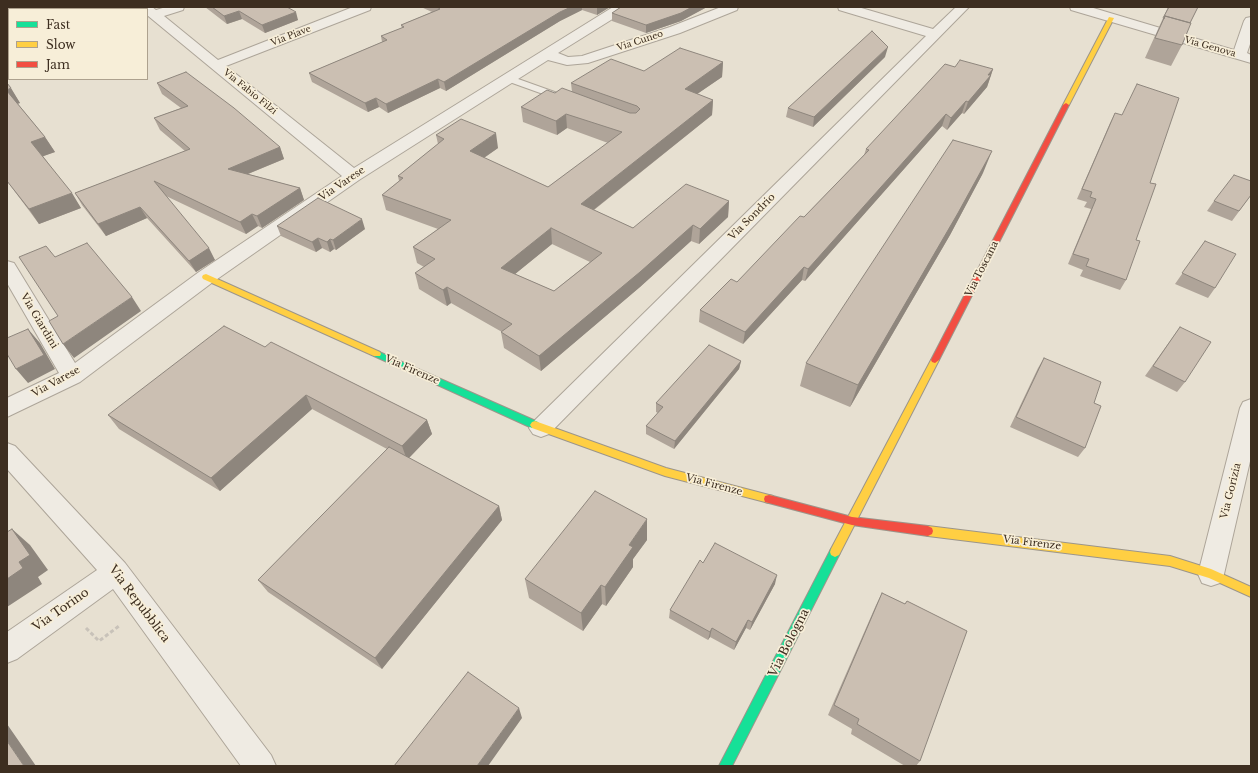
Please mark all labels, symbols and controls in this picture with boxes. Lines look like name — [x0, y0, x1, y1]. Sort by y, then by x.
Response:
legend — [8, 8, 148, 80]
text: Fast — [46, 17, 70, 32]
street label: Via Piave — [269, 23, 313, 49]
street label: Via Cuneo — [615, 28, 665, 54]
street label: Via Genova — [1183, 35, 1237, 59]
text: Slow — [46, 37, 75, 52]
text: Jam — [46, 57, 70, 72]
street label: Via Fabio Filzi — [221, 67, 279, 117]
street label: Via Varese — [317, 164, 367, 204]
street label: Via Sondrio — [726, 191, 778, 243]
street label: Via Toscana — [963, 239, 1001, 299]
street label: Via Giardini — [18, 291, 60, 351]
street label: Via Firenze — [383, 353, 441, 387]
street label: Via Varese — [30, 364, 82, 400]
street label: Via Gorizia — [1218, 462, 1244, 520]
street label: Via Firenze — [684, 472, 744, 498]
street label: Via Firenze — [1002, 533, 1062, 553]
street label: Via Repubblica — [105, 563, 173, 645]
street label: Via Torino — [30, 585, 92, 635]
street label: Via Bologna — [766, 607, 812, 679]

